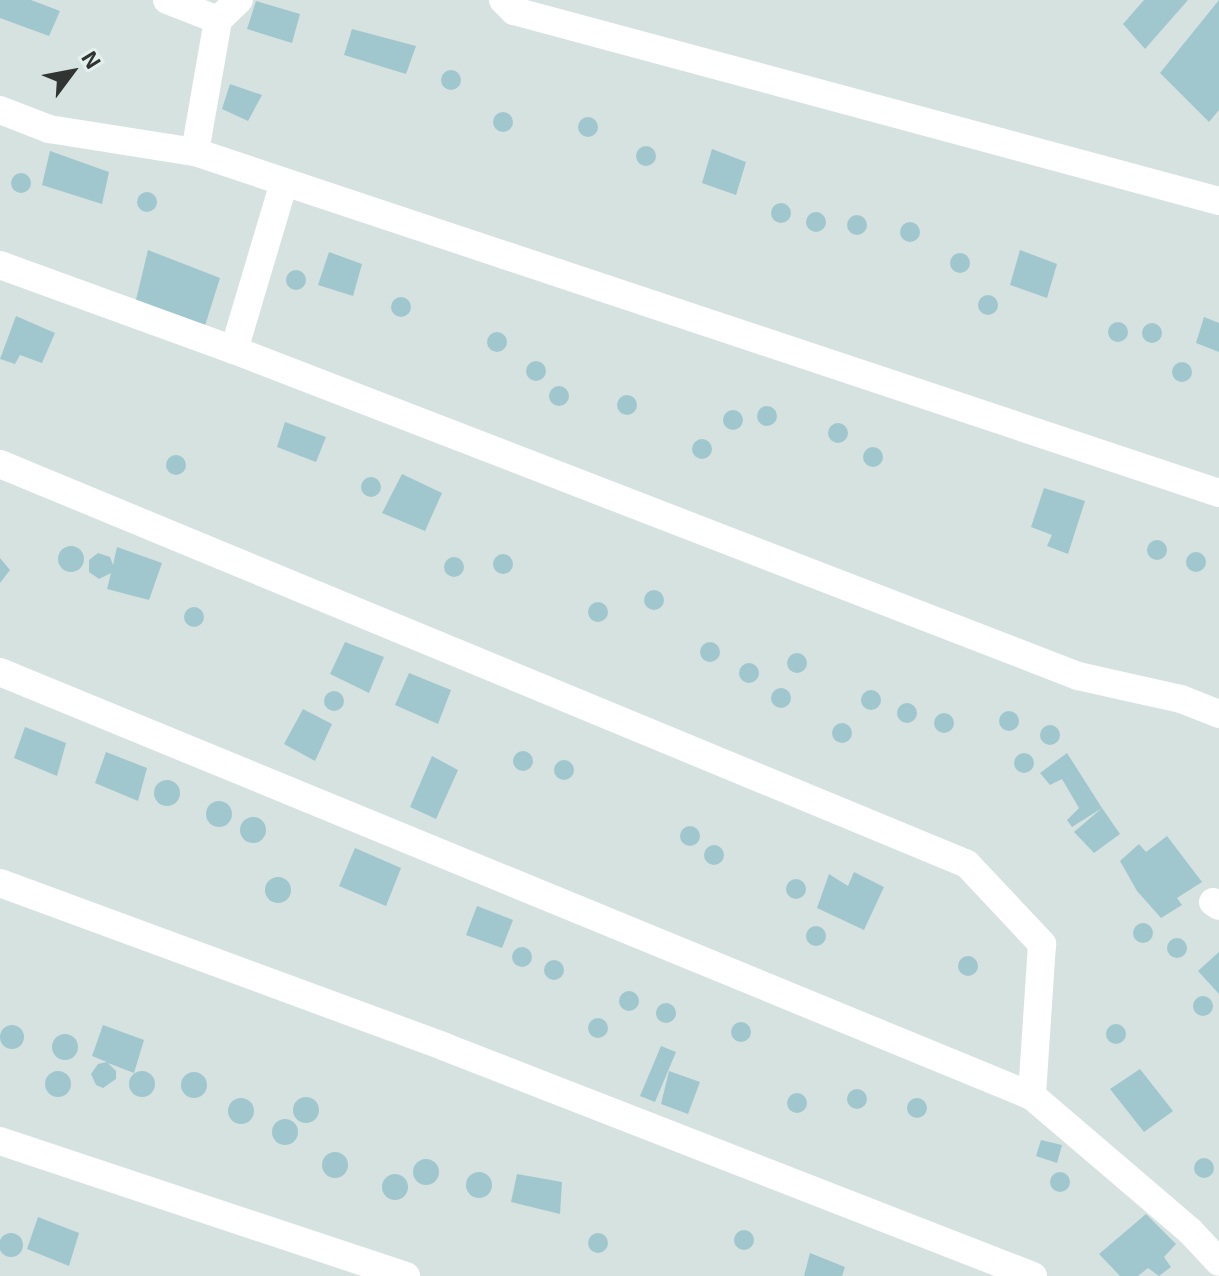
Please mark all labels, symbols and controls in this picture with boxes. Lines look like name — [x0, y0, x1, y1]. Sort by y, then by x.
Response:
north arrow — [32, 32, 112, 112]
text: N — [77, 46, 108, 73]

